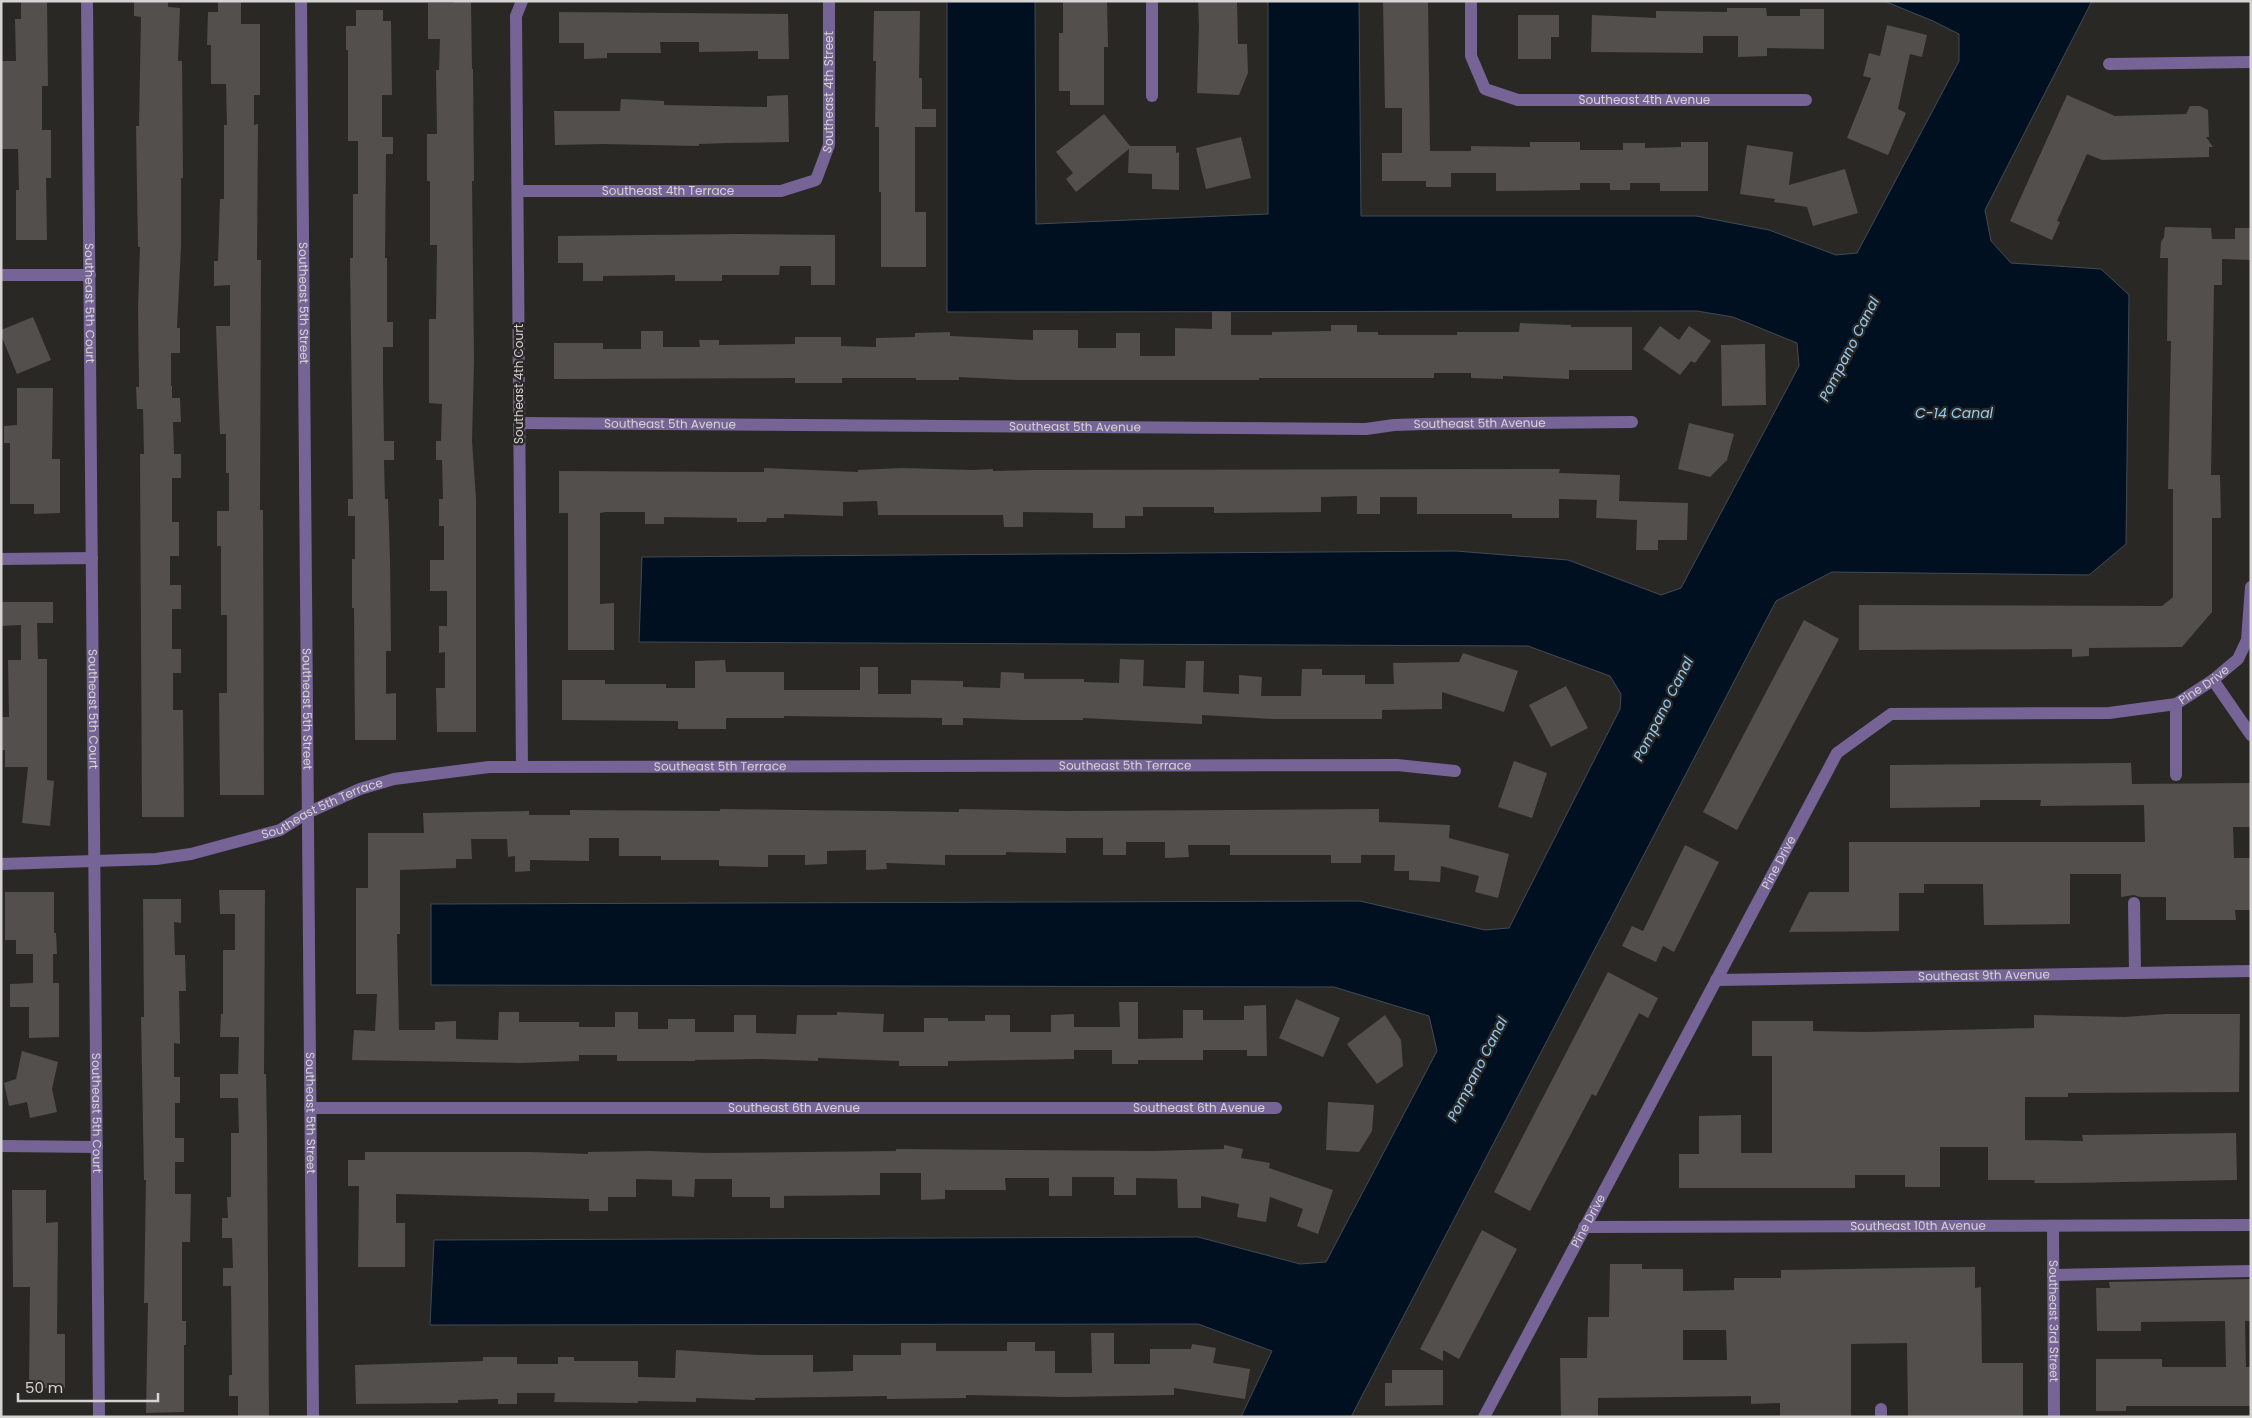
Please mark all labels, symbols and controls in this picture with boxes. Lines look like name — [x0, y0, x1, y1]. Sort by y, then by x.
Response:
street label: Southeast 4th Street — [818, 31, 837, 155]
street label: Southeast 4th Avenue — [1578, 91, 1710, 108]
street label: Southeast 4th Terrace — [602, 182, 734, 199]
street label: Southeast 5th Street — [295, 242, 313, 364]
street label: Southeast 5th Court — [81, 243, 99, 363]
water label: Pompano Canal — [1814, 293, 1884, 405]
street label: Southeast 4th Court — [510, 324, 527, 444]
water label: C-14 Canal — [1915, 403, 1994, 423]
street label: Southeast 5th Avenue — [1413, 414, 1546, 432]
street label: Southeast 5th Avenue — [604, 415, 736, 433]
street label: Southeast 5th Avenue — [1009, 417, 1141, 435]
street label: Southeast 5th Street — [298, 648, 317, 770]
street label: Southeast 5th Court — [84, 649, 103, 769]
water label: Pompano Canal — [1628, 653, 1698, 765]
street label: Pine Drive — [2175, 661, 2233, 708]
street label: Southeast 5th Terrace — [1059, 756, 1191, 774]
street label: Southeast 5th Terrace — [654, 757, 786, 775]
street label: Southeast 5th Terrace — [259, 774, 385, 843]
street label: Pine Drive — [1757, 832, 1800, 892]
street label: Southeast 9th Avenue — [1918, 965, 2050, 985]
water label: Pompano Canal — [1442, 1013, 1512, 1125]
street label: Southeast 5th Street — [302, 1052, 320, 1174]
street label: Southeast 5th Court — [88, 1053, 106, 1173]
street label: Southeast 6th Avenue — [728, 1099, 860, 1116]
street label: Southeast 6th Avenue — [1133, 1099, 1265, 1116]
street label: Pine Drive — [1567, 1191, 1609, 1251]
street label: Southeast 10th Avenue — [1850, 1217, 1986, 1234]
street label: Southeast 3rd Street — [2045, 1260, 2063, 1382]
scale bar — [18, 1370, 158, 1402]
text: 50 m — [25, 1377, 63, 1398]

